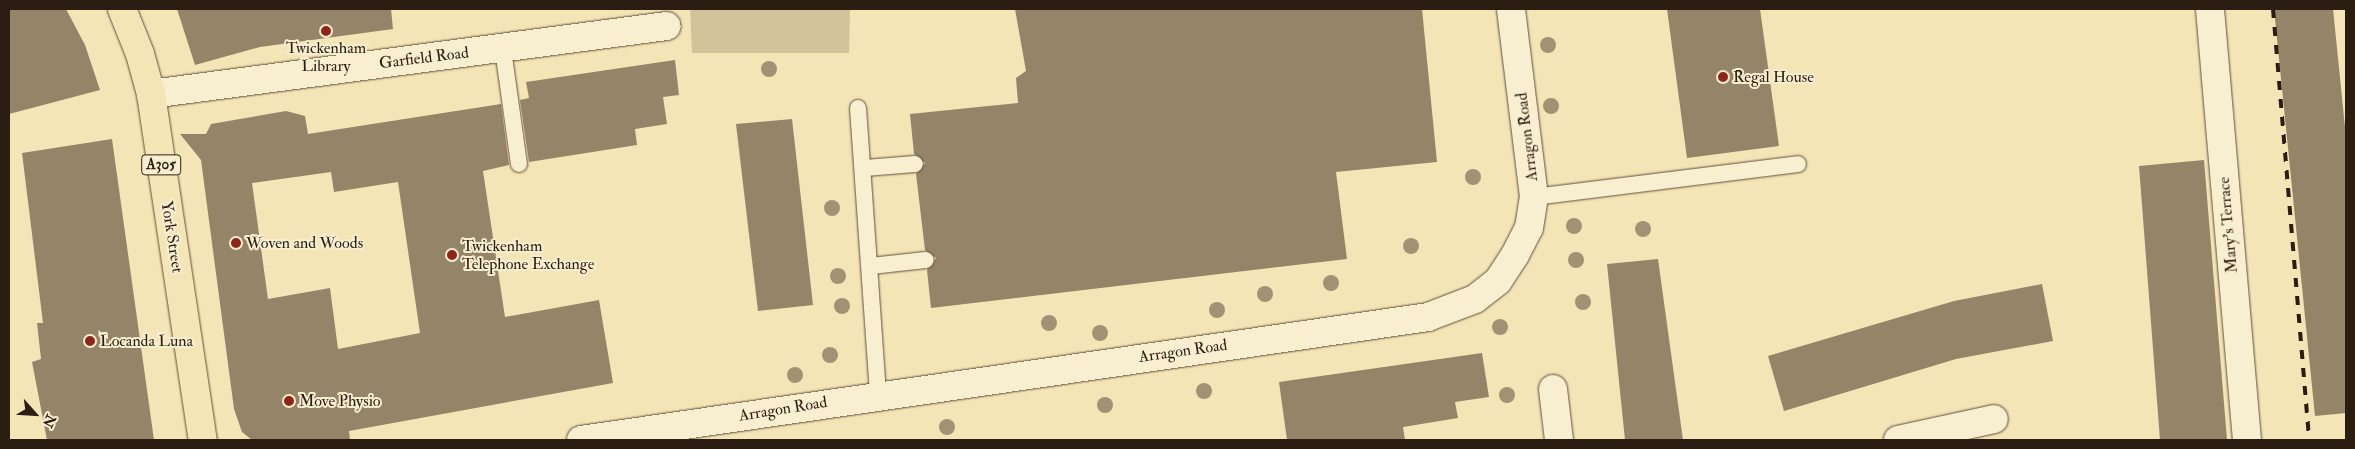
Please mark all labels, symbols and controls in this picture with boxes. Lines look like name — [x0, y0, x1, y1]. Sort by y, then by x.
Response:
marker: Twickenham Library — [320, 25, 332, 37]
place label: Twickenham Library — [286, 38, 366, 76]
street label: Garfield Road — [378, 43, 470, 73]
place label: Regal House — [1733, 67, 1814, 87]
marker: Regal House — [1717, 71, 1729, 83]
street label: Arragon Road — [1512, 92, 1542, 182]
road number: A305 — [141, 152, 181, 178]
street label: Mary's Terrace — [2214, 176, 2242, 274]
street label: York Street — [157, 200, 187, 274]
place label: Woven and Woods — [246, 233, 363, 253]
place label: Twickenham Telephone Exchange — [462, 236, 594, 274]
marker: Woven and Woods — [230, 237, 242, 249]
marker: Twickenham Telephone Exchange — [446, 249, 458, 261]
place label: Locanda Luna — [100, 331, 193, 351]
marker: Locanda Luna — [84, 335, 96, 347]
street label: Arragon Road — [1137, 335, 1229, 367]
north arrow — [10, 389, 60, 439]
place label: Move Physio — [299, 391, 381, 411]
street label: Arragon Road — [737, 393, 829, 425]
marker: Move Physio — [283, 395, 295, 407]
text: N — [39, 411, 59, 430]

